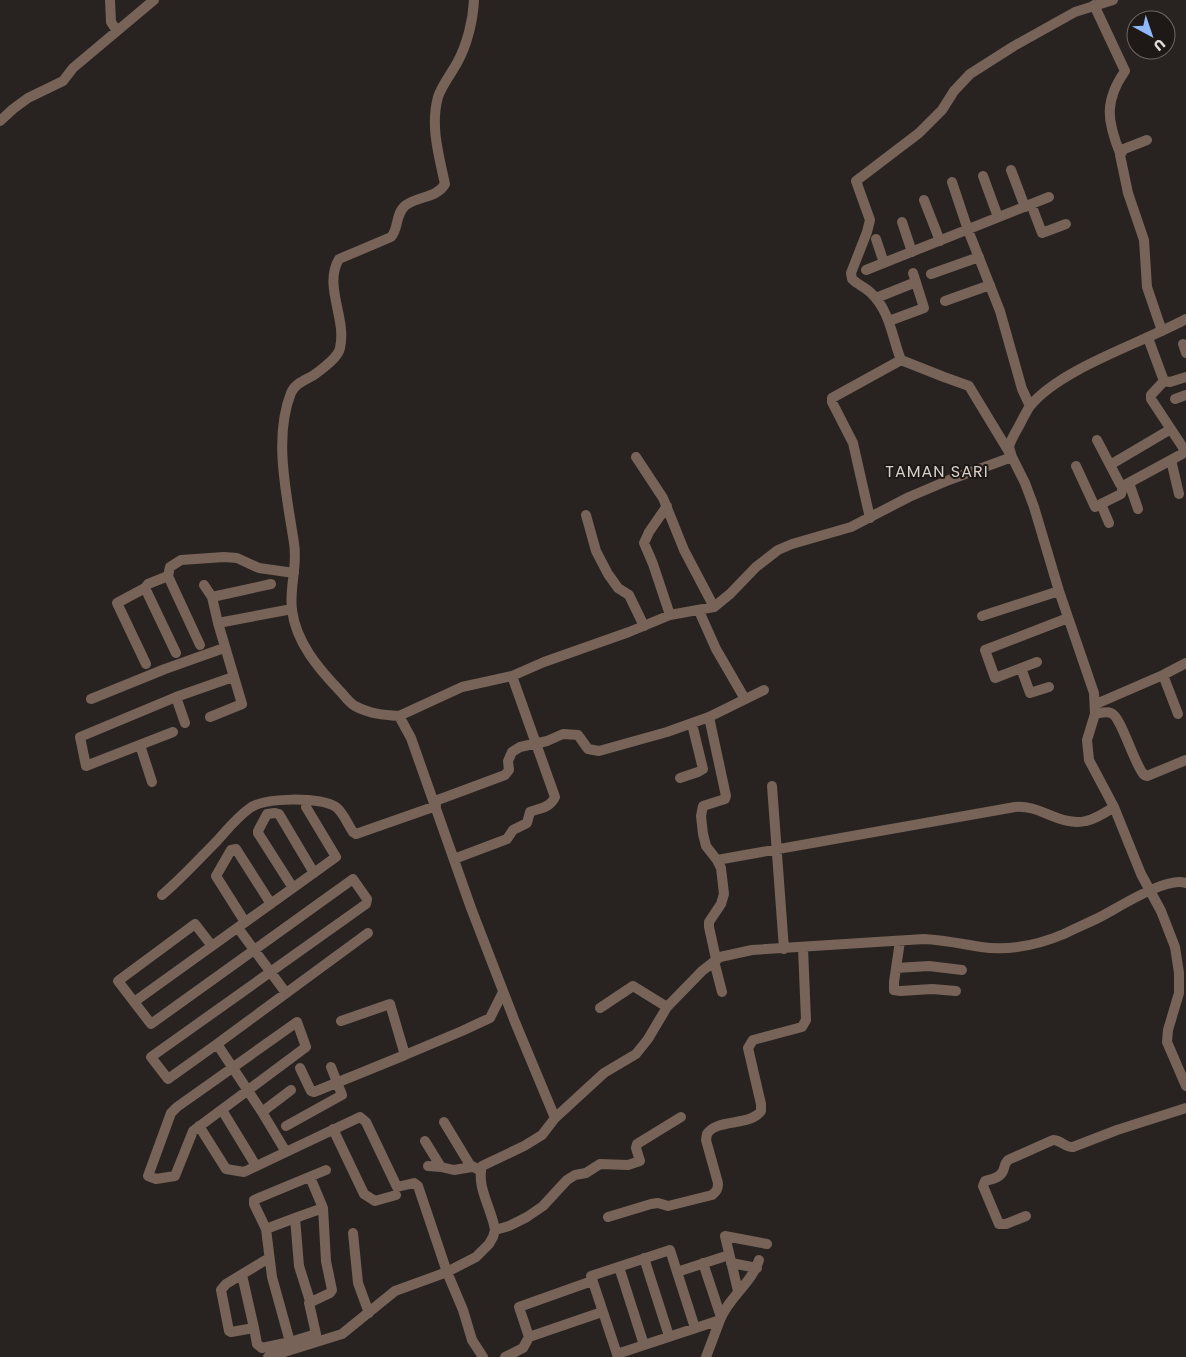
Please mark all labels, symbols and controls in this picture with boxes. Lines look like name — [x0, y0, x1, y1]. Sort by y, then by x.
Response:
north arrow — [1126, 10, 1176, 60]
text: U — [1149, 34, 1170, 56]
district label: TAMAN SARI — [885, 460, 989, 483]

